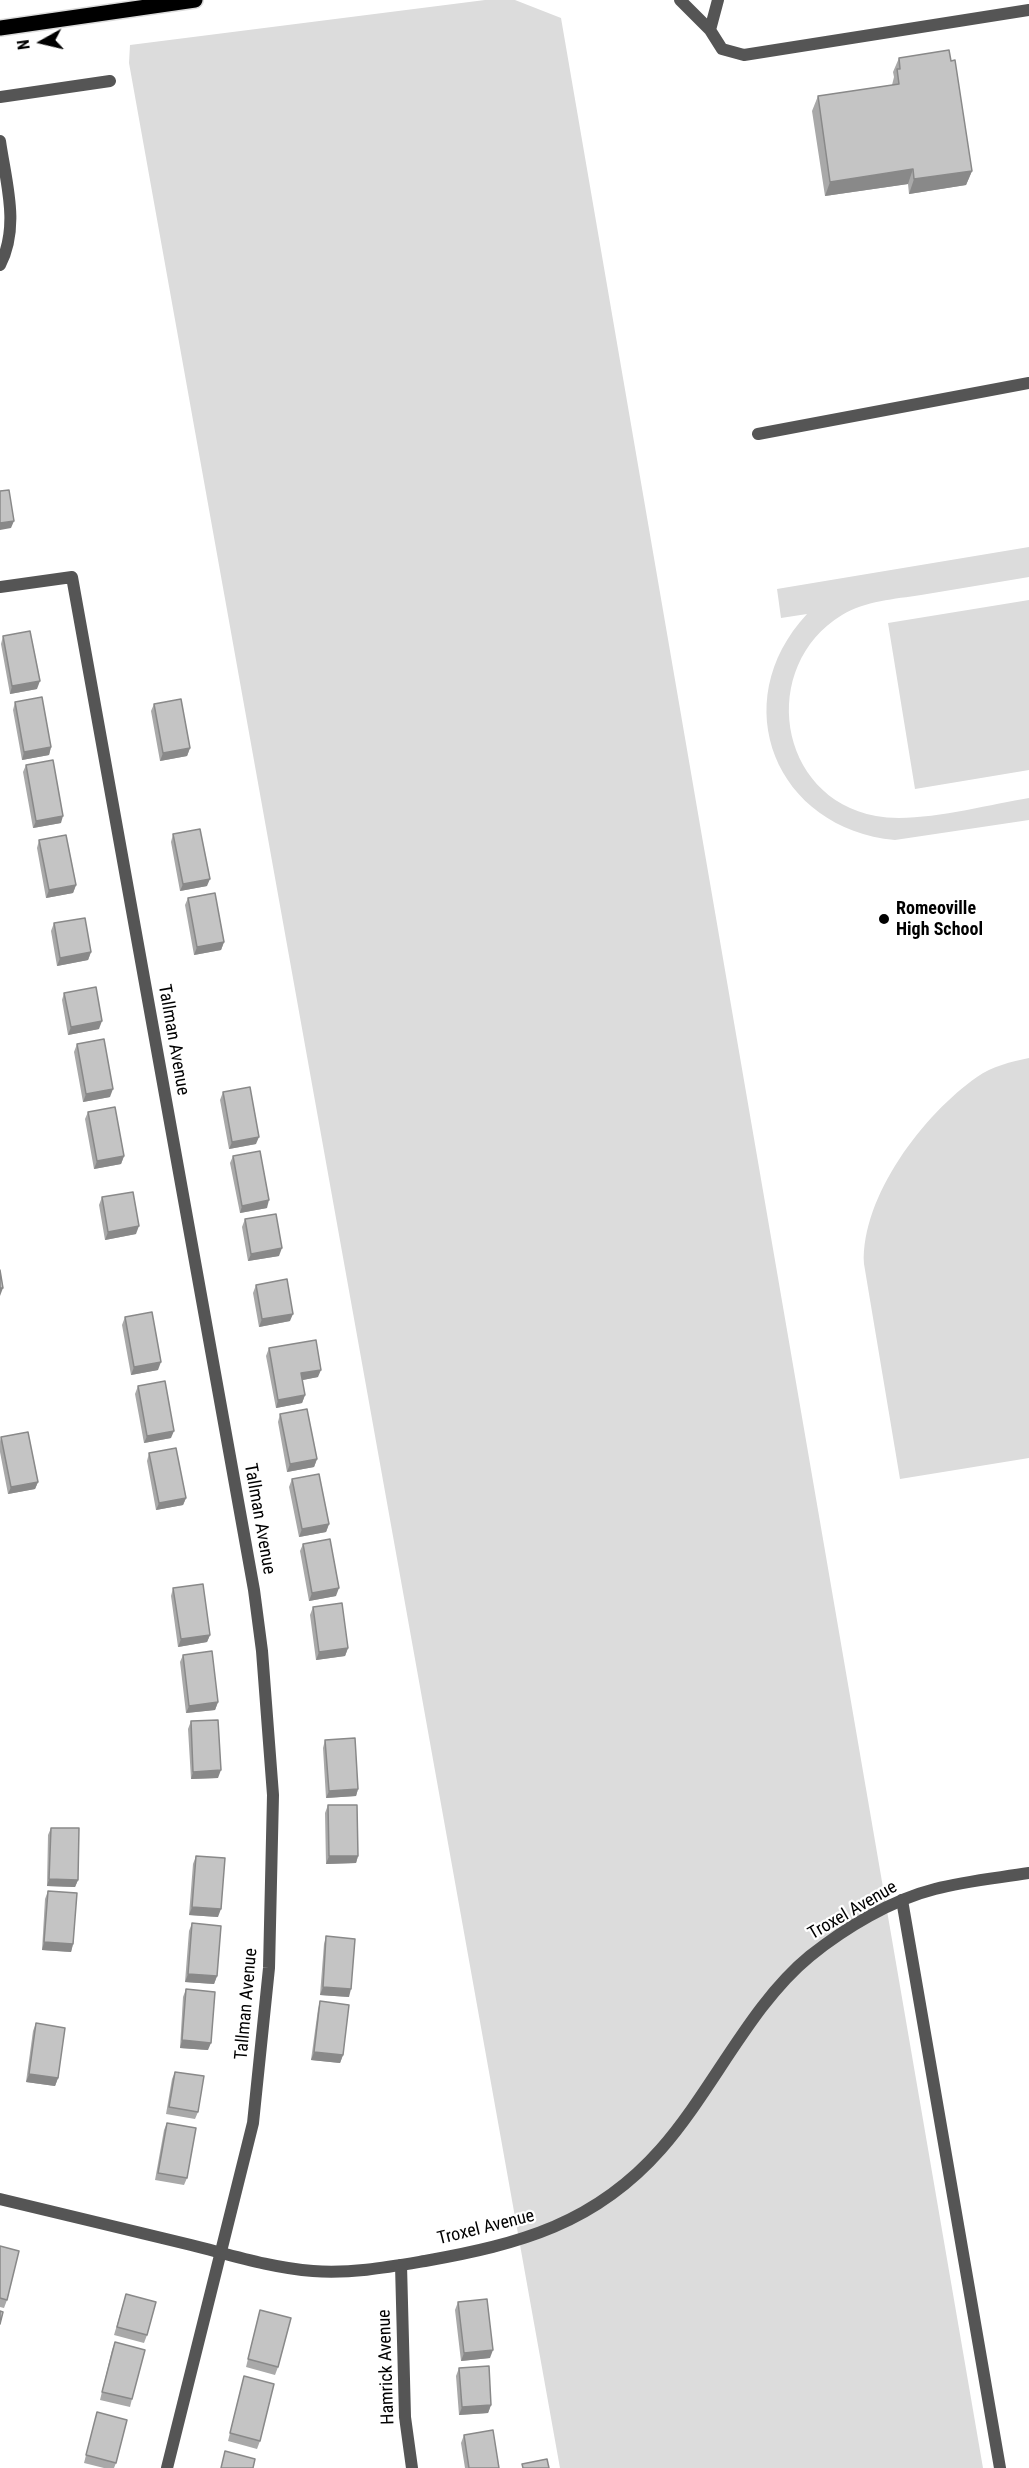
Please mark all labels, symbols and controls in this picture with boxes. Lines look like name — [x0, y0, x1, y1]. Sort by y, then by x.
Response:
north arrow — [12, 12, 72, 72]
text: N — [14, 38, 34, 51]
place label: Romeoville High School — [896, 898, 983, 940]
marker: Romeoville High School — [877, 912, 891, 926]
street label: Tallman Avenue — [153, 983, 193, 1097]
street label: Tallman Avenue — [239, 1462, 279, 1576]
street label: Troxel Avenue — [805, 1877, 901, 1945]
street label: Tallman Avenue — [231, 1947, 263, 2061]
street label: Troxel Avenue — [435, 2206, 537, 2250]
street label: Hamrick Avenue — [374, 2309, 400, 2425]

